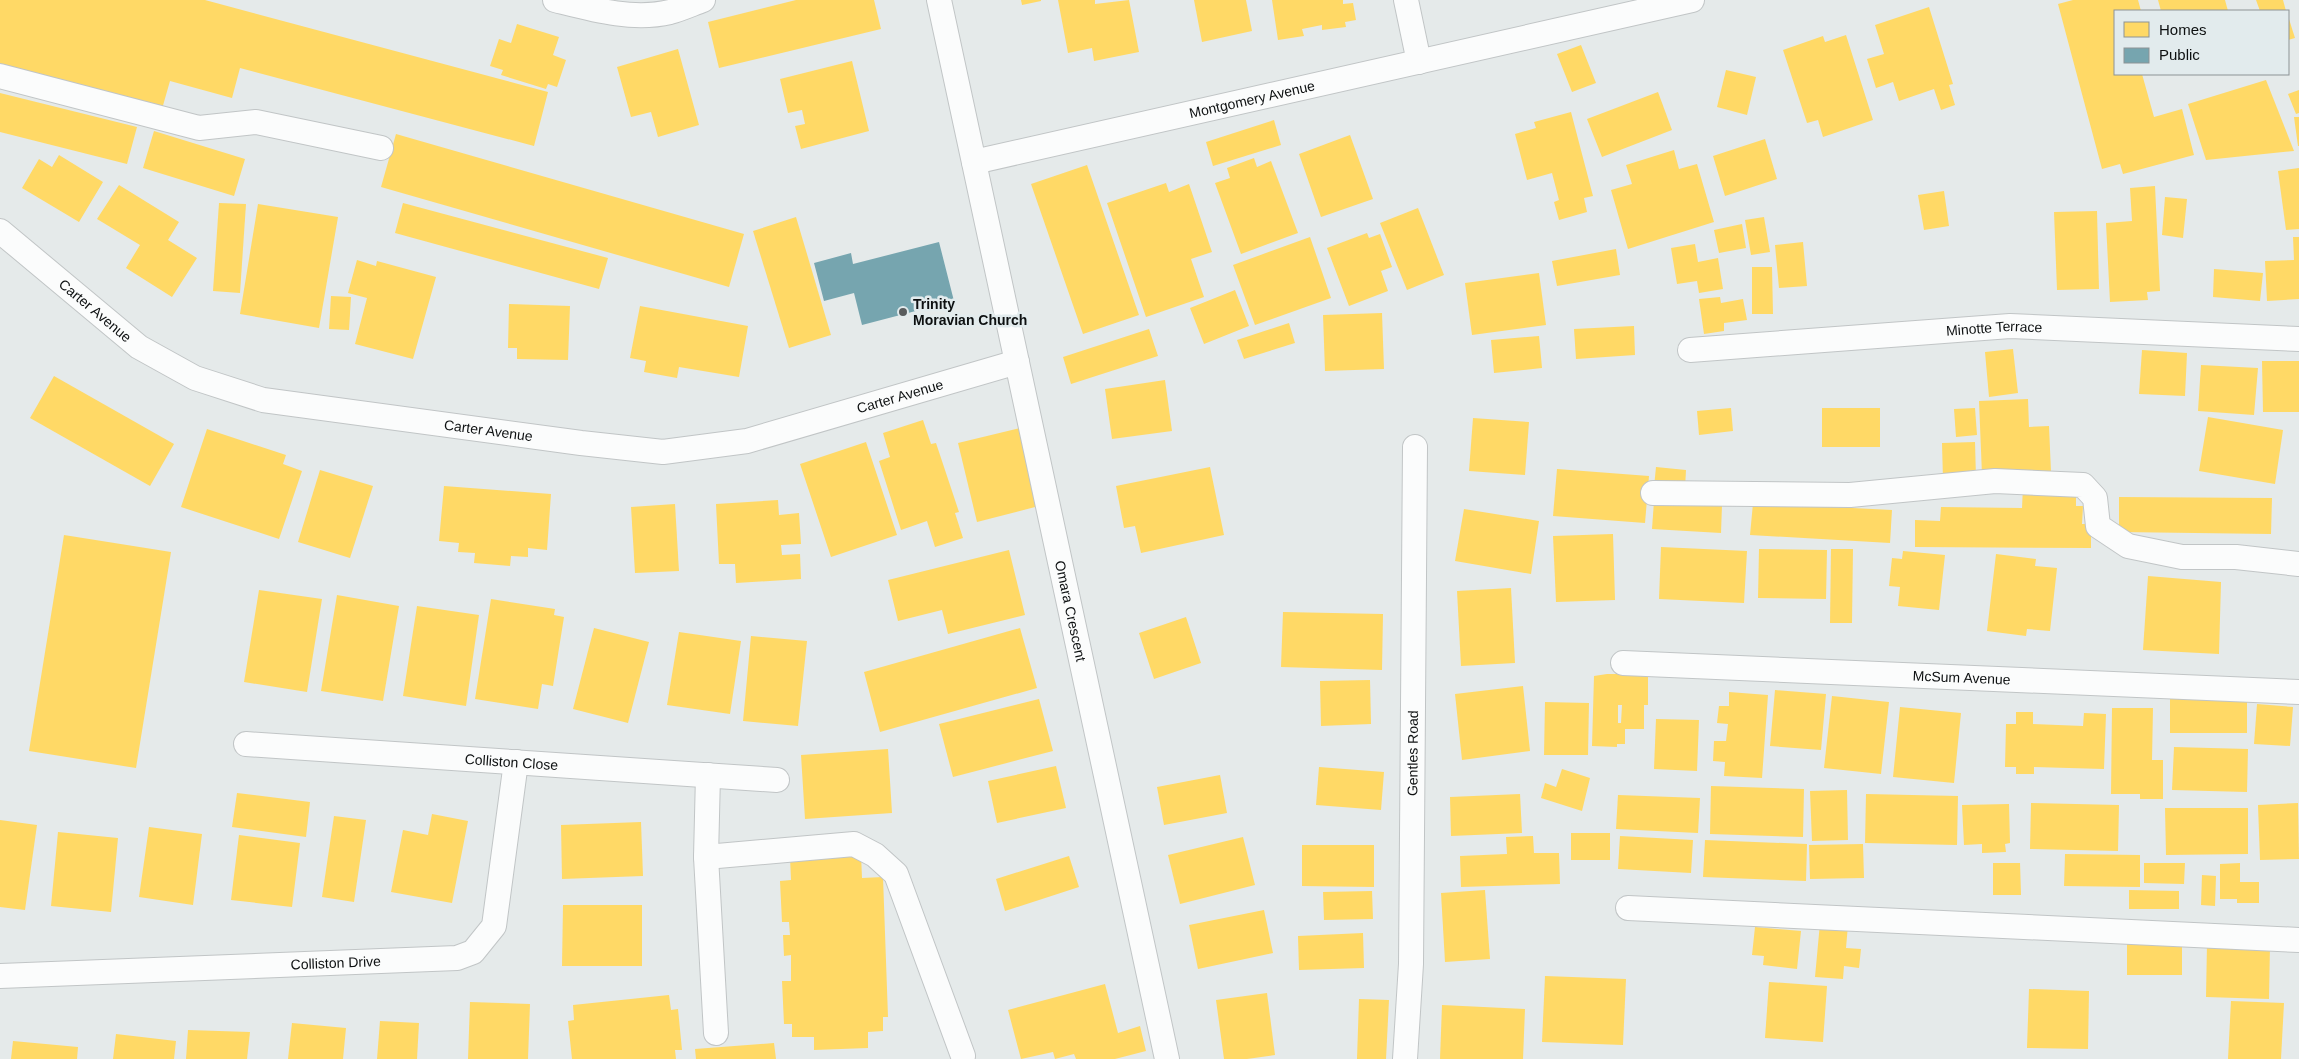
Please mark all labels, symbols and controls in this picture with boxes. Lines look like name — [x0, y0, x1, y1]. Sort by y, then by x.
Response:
legend — [2114, 10, 2289, 75]
text: Homes — [2159, 21, 2207, 38]
text: Public — [2159, 46, 2200, 63]
street label: Montgomery Avenue — [1188, 77, 1317, 121]
street label: Carter Avenue — [56, 276, 135, 345]
place label: Trinity Moravian Church — [913, 296, 1027, 328]
marker: Trinity Moravian Church — [897, 306, 909, 318]
street label: Minotte Terrace — [1946, 318, 2043, 339]
street label: Carter Avenue — [855, 376, 945, 416]
street label: Carter Avenue — [443, 417, 534, 444]
street label: Omara Crescent — [1052, 559, 1089, 663]
street label: McSum Avenue — [1912, 667, 2011, 688]
street label: Gentles Road — [1404, 710, 1421, 796]
street label: Colliston Close — [464, 751, 559, 773]
street label: Colliston Drive — [290, 953, 381, 973]

